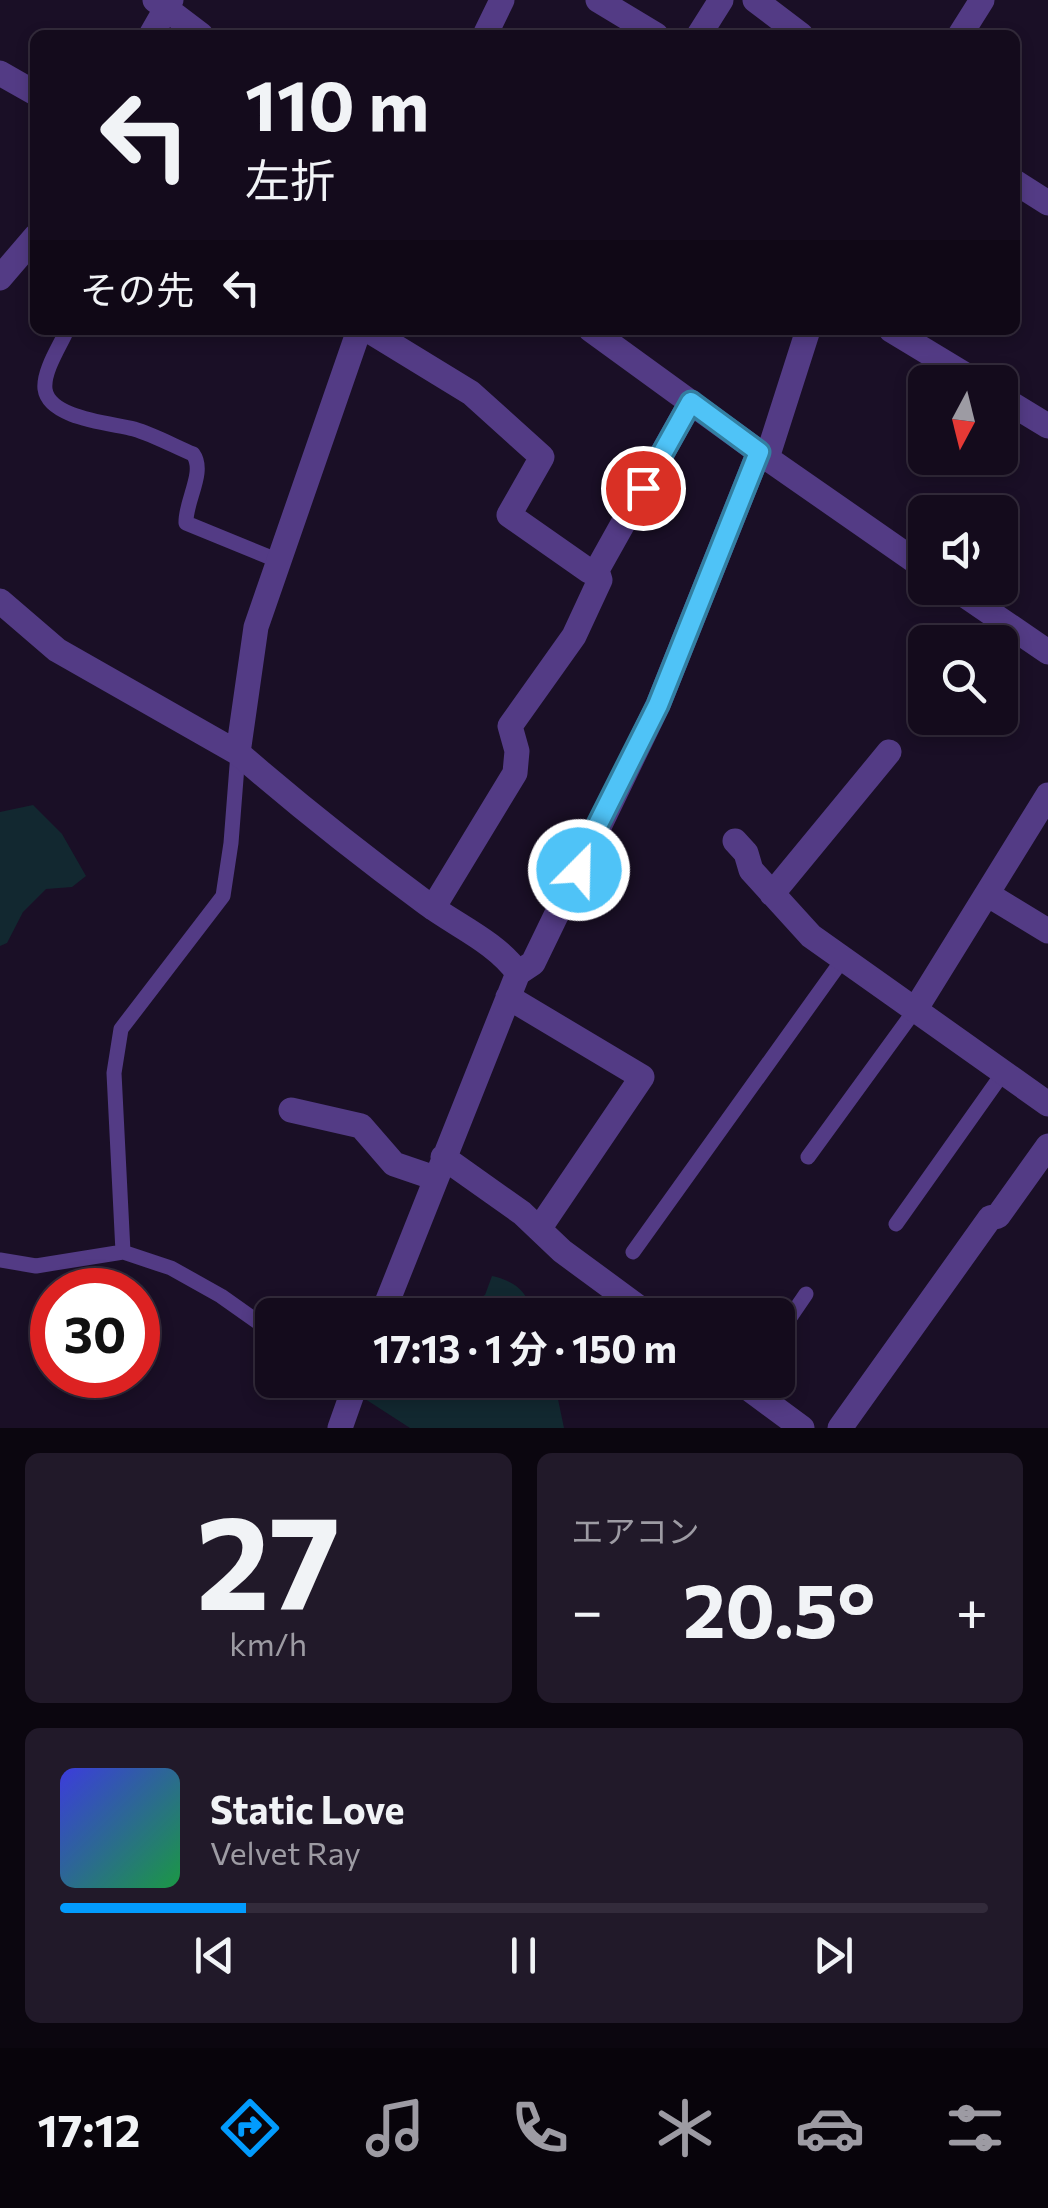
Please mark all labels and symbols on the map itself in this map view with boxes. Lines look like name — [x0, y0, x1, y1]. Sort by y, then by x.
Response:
north arrow — [908, 365, 1018, 475]
pin — [601, 446, 686, 531]
position arrow — [527, 818, 631, 922]
speed limit sign: 30 — [30, 1268, 160, 1398]

